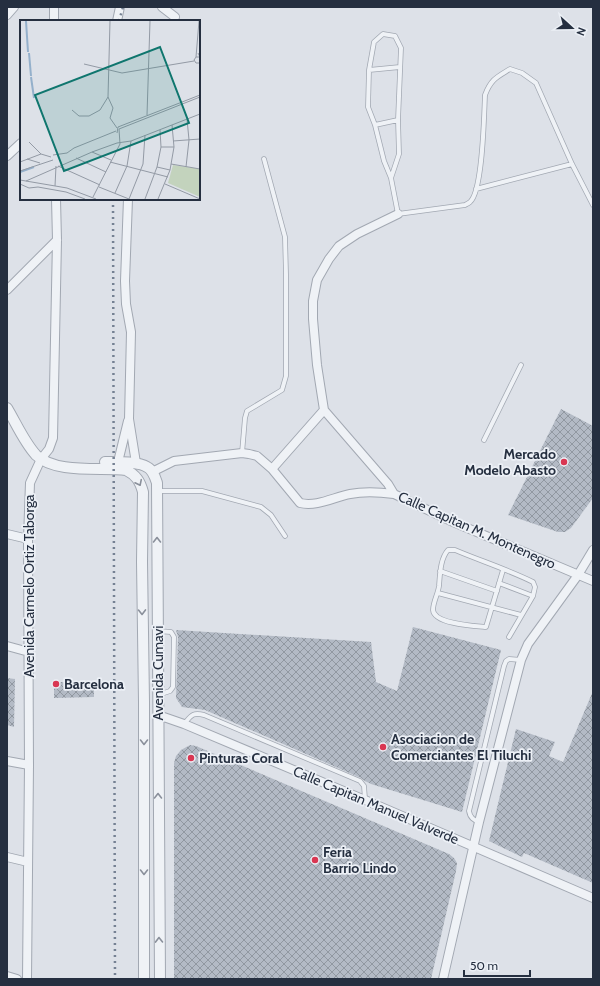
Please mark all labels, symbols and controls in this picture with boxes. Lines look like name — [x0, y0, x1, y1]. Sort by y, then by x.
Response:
north arrow — [552, 8, 592, 48]
inset map — [20, 20, 200, 200]
text: N — [573, 25, 589, 38]
place label: Mercado Modelo Abasto — [464, 445, 556, 479]
marker: Mercado Modelo Abasto — [559, 457, 569, 467]
one-way arrow — [134, 479, 142, 486]
street label: Calle Capitan M. Montenegro — [395, 487, 559, 573]
street label: Avenida Carmelo Ortiz Taborga — [20, 494, 38, 678]
one-way arrow — [153, 537, 161, 543]
one-way arrow — [138, 609, 147, 615]
street label: Avenida Cumavi — [149, 626, 167, 720]
place label: Barcelona — [64, 675, 124, 693]
marker: Barcelona — [51, 679, 61, 689]
place label: Asociacion de Comerciantes El Tiluchi — [391, 730, 531, 764]
one-way arrow — [140, 739, 148, 745]
marker: Asociacion de Comerciantes El Tiluchi — [378, 742, 388, 752]
place label: Pinturas Coral — [199, 749, 283, 767]
marker: Pinturas Coral — [186, 753, 196, 763]
street label: Calle Capitan Manuel Valverde — [290, 762, 462, 848]
one-way arrow — [154, 793, 162, 799]
place label: Feria Barrio Lindo — [323, 843, 397, 877]
marker: Feria Barrio Lindo — [310, 855, 320, 865]
one-way arrow — [140, 869, 148, 875]
one-way arrow — [155, 937, 163, 943]
scale bar — [464, 952, 530, 978]
text: 50 m — [470, 958, 498, 973]

